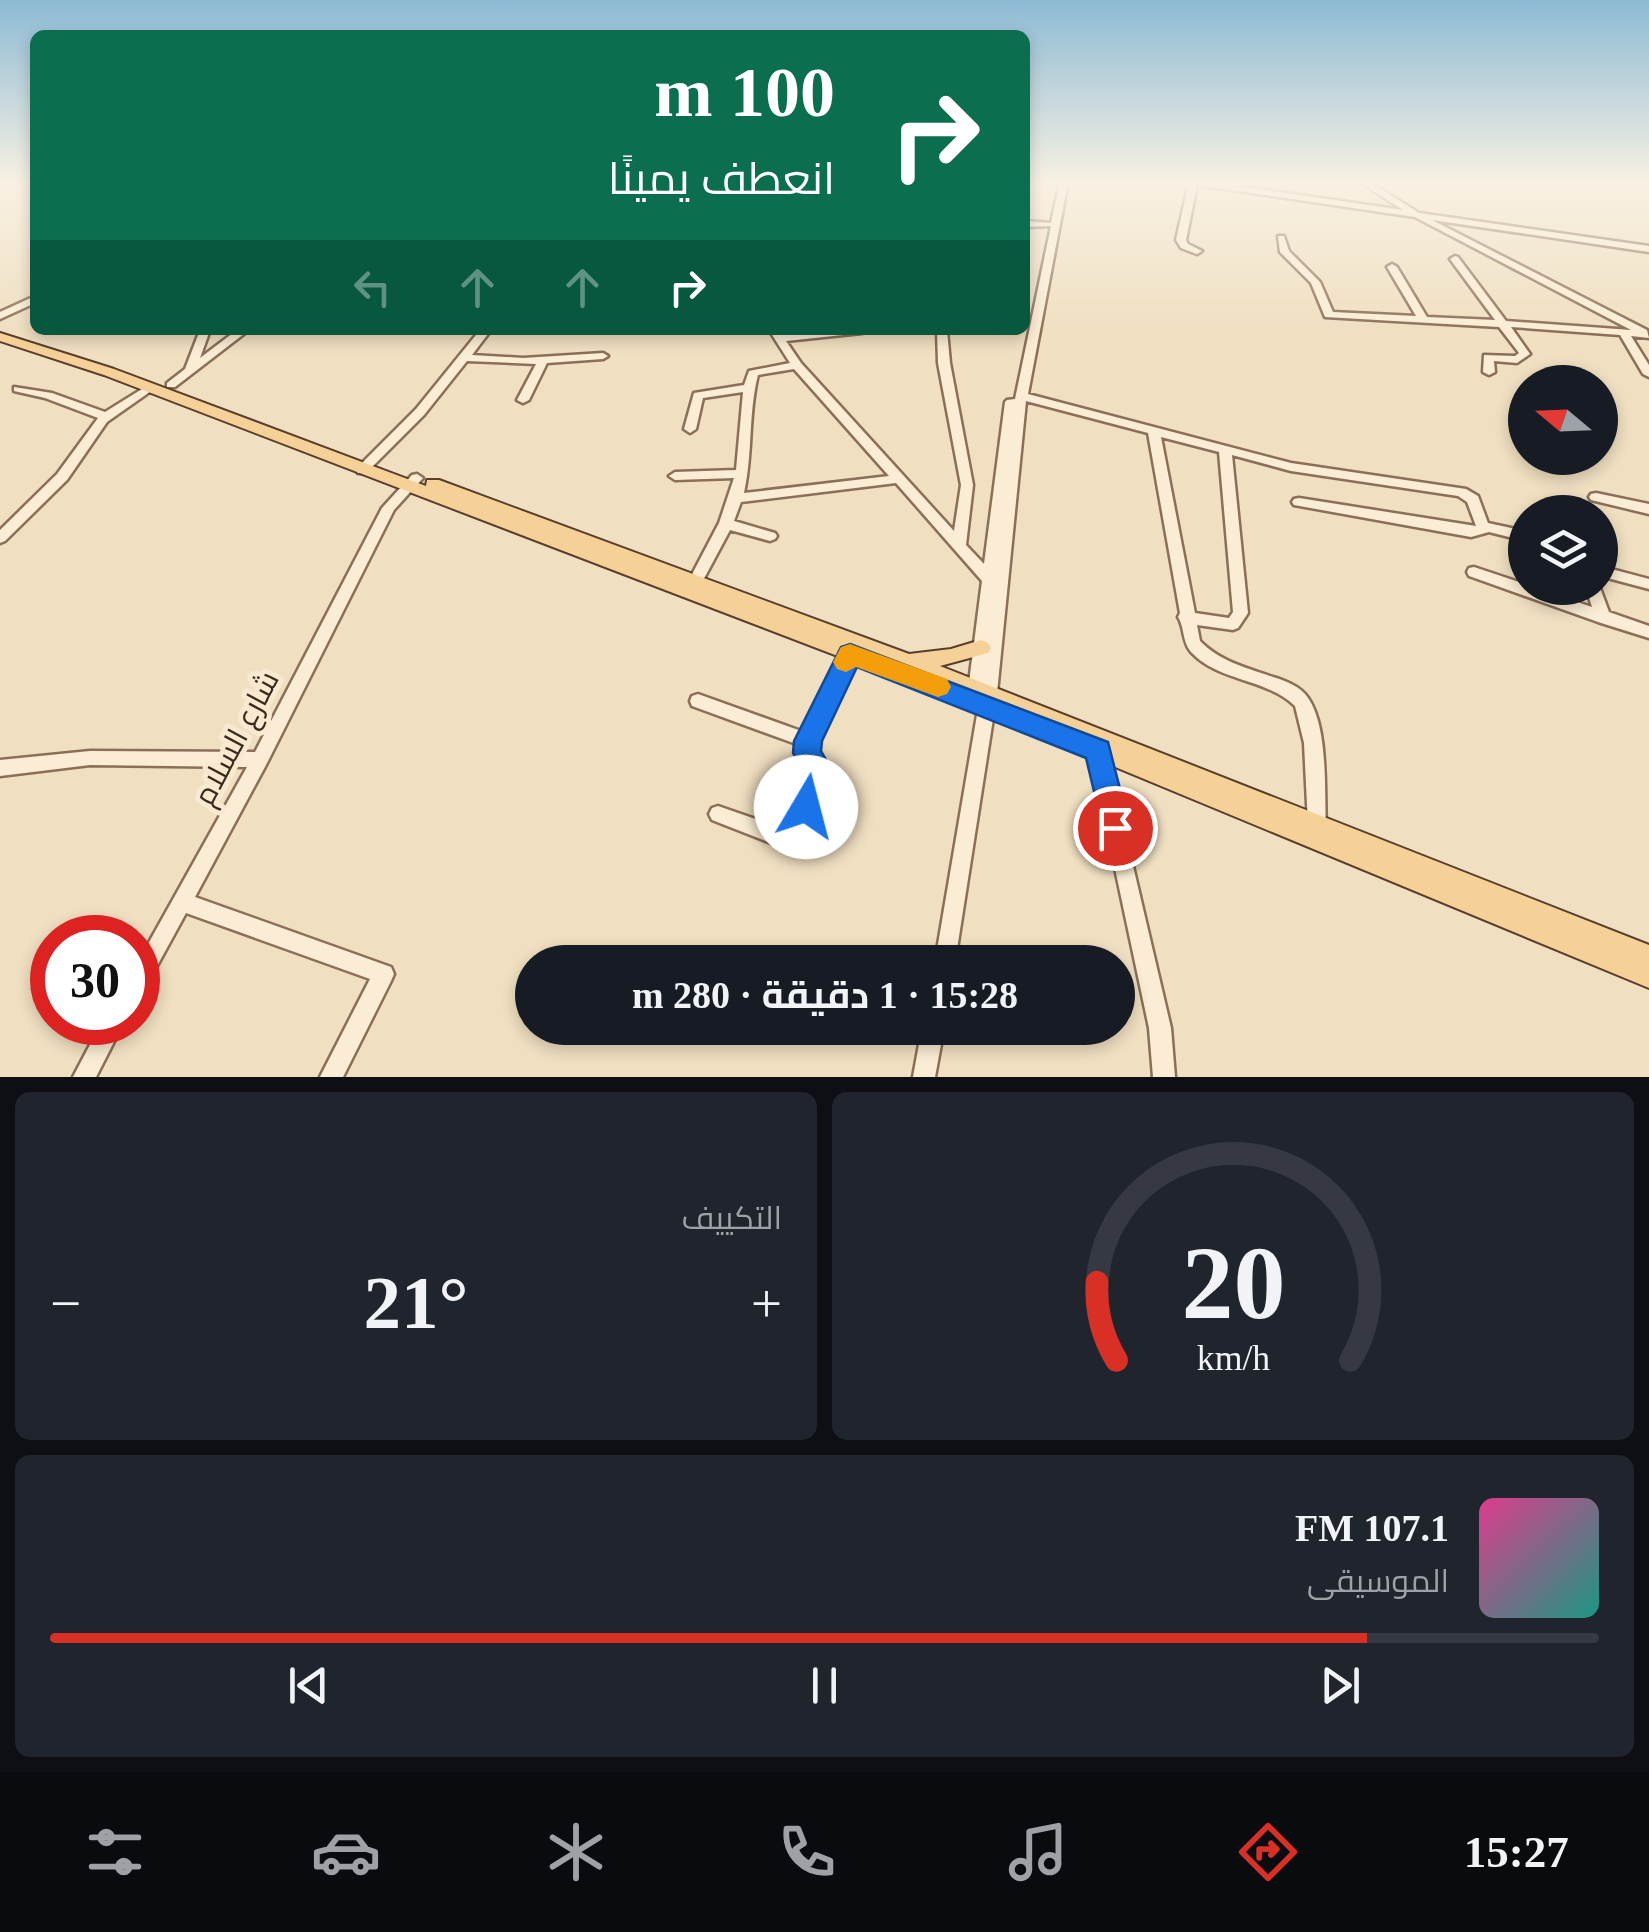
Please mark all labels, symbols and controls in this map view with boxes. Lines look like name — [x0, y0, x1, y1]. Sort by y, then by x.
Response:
text: 100 m — [654, 54, 835, 131]
icon: right — [870, 70, 1000, 200]
text: انعطف يمينًا — [608, 154, 835, 204]
icon: left — [345, 260, 400, 315]
icon: ahead — [450, 260, 505, 315]
icon: ahead — [555, 260, 610, 315]
icon: right — [660, 260, 715, 315]
north arrow — [1508, 365, 1618, 475]
map controls — [1508, 365, 1618, 605]
button: layers — [1508, 495, 1618, 605]
street label: شارع السلام — [187, 666, 289, 812]
position arrow — [754, 755, 858, 859]
pin — [1073, 786, 1158, 871]
icon: arrive — [1088, 801, 1143, 856]
speed limit sign: 30 — [30, 915, 160, 1045]
text: 15:28 · 1 دقيقة · 280 m — [632, 974, 1018, 1016]
text: التكييف — [682, 1200, 782, 1236]
text: 20 — [1181, 1225, 1285, 1340]
text: 21° — [364, 1261, 469, 1344]
text: − — [50, 1273, 81, 1334]
text: + — [751, 1273, 782, 1334]
text: km/h — [1196, 1338, 1270, 1378]
text: 107.1 FM — [1295, 1507, 1449, 1549]
text: الموسيقى — [1307, 1563, 1449, 1599]
icon: previous — [281, 1658, 336, 1713]
icon: pause — [797, 1658, 852, 1713]
icon: next — [1313, 1658, 1368, 1713]
icon: filters — [80, 1817, 150, 1887]
icon: car — [311, 1817, 381, 1887]
icon: climate — [541, 1817, 611, 1887]
icon: phone — [772, 1817, 842, 1887]
icon: music — [1003, 1817, 1073, 1887]
icon: directions — [1233, 1817, 1303, 1887]
text: 15:27 — [1464, 1827, 1569, 1877]

